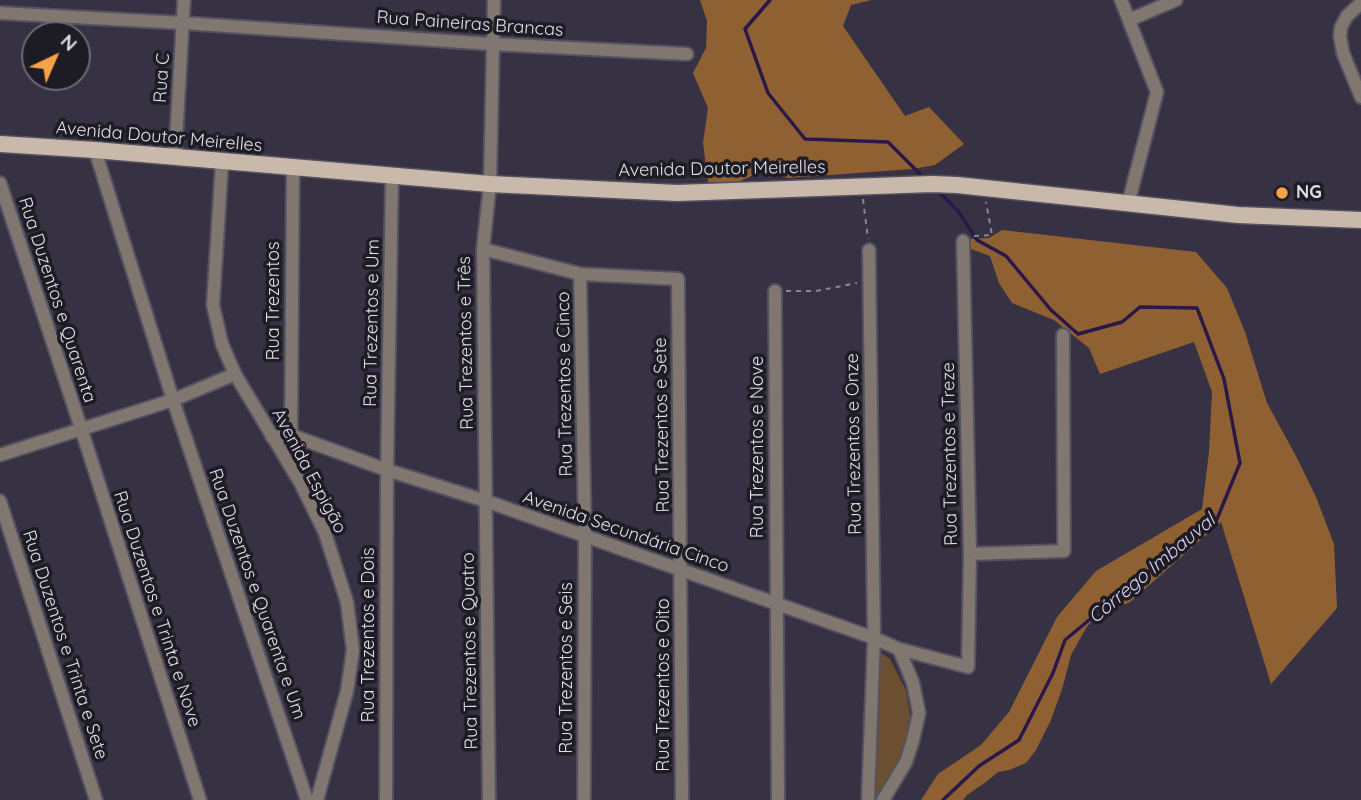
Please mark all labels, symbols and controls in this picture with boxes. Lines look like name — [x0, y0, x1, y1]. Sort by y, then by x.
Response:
street label: Rua Paineiras Brancas — [376, 7, 564, 41]
north arrow — [21, 21, 91, 91]
text: N — [56, 29, 83, 56]
street label: Rua C — [149, 52, 175, 104]
street label: Avenida Doutor Meirelles — [55, 117, 263, 157]
street label: Avenida Doutor Meirelles — [618, 156, 826, 182]
place label: NG — [1296, 182, 1322, 204]
marker: NG — [1274, 185, 1290, 201]
street label: Rua Duzentos e Quarenta — [14, 195, 100, 405]
street label: Rua Trezentos e Um — [360, 239, 384, 407]
street label: Rua Trezentos — [263, 242, 285, 360]
street label: Rua Trezentos e Três — [454, 256, 478, 430]
street label: Rua Trezentos e Cinco — [553, 291, 577, 477]
street label: Rua Trezentos e Sete — [650, 337, 674, 513]
street label: Rua Trezentos e Onze — [842, 353, 866, 535]
street label: Rua Trezentos e Nove — [747, 356, 769, 538]
street label: Rua Trezentos e Treze — [938, 362, 962, 546]
street label: Avenida Espigão — [267, 405, 351, 537]
street label: Rua Duzentos e Quarenta e Um — [204, 466, 310, 722]
street label: Avenida Secundária Cinco — [520, 487, 732, 577]
street label: Rua Duzentos e Trinta e Nove — [109, 488, 205, 730]
water label: Córrego Imbauval — [1084, 509, 1220, 629]
street label: Rua Duzentos e Trinta e Sete — [18, 528, 112, 762]
street label: Rua Trezentos e Dois — [358, 547, 380, 723]
street label: Rua Trezentos e Quatro — [457, 552, 483, 750]
street label: Rua Trezentos e Seis — [556, 582, 578, 754]
street label: Rua Trezentos e Oito — [653, 598, 675, 772]

